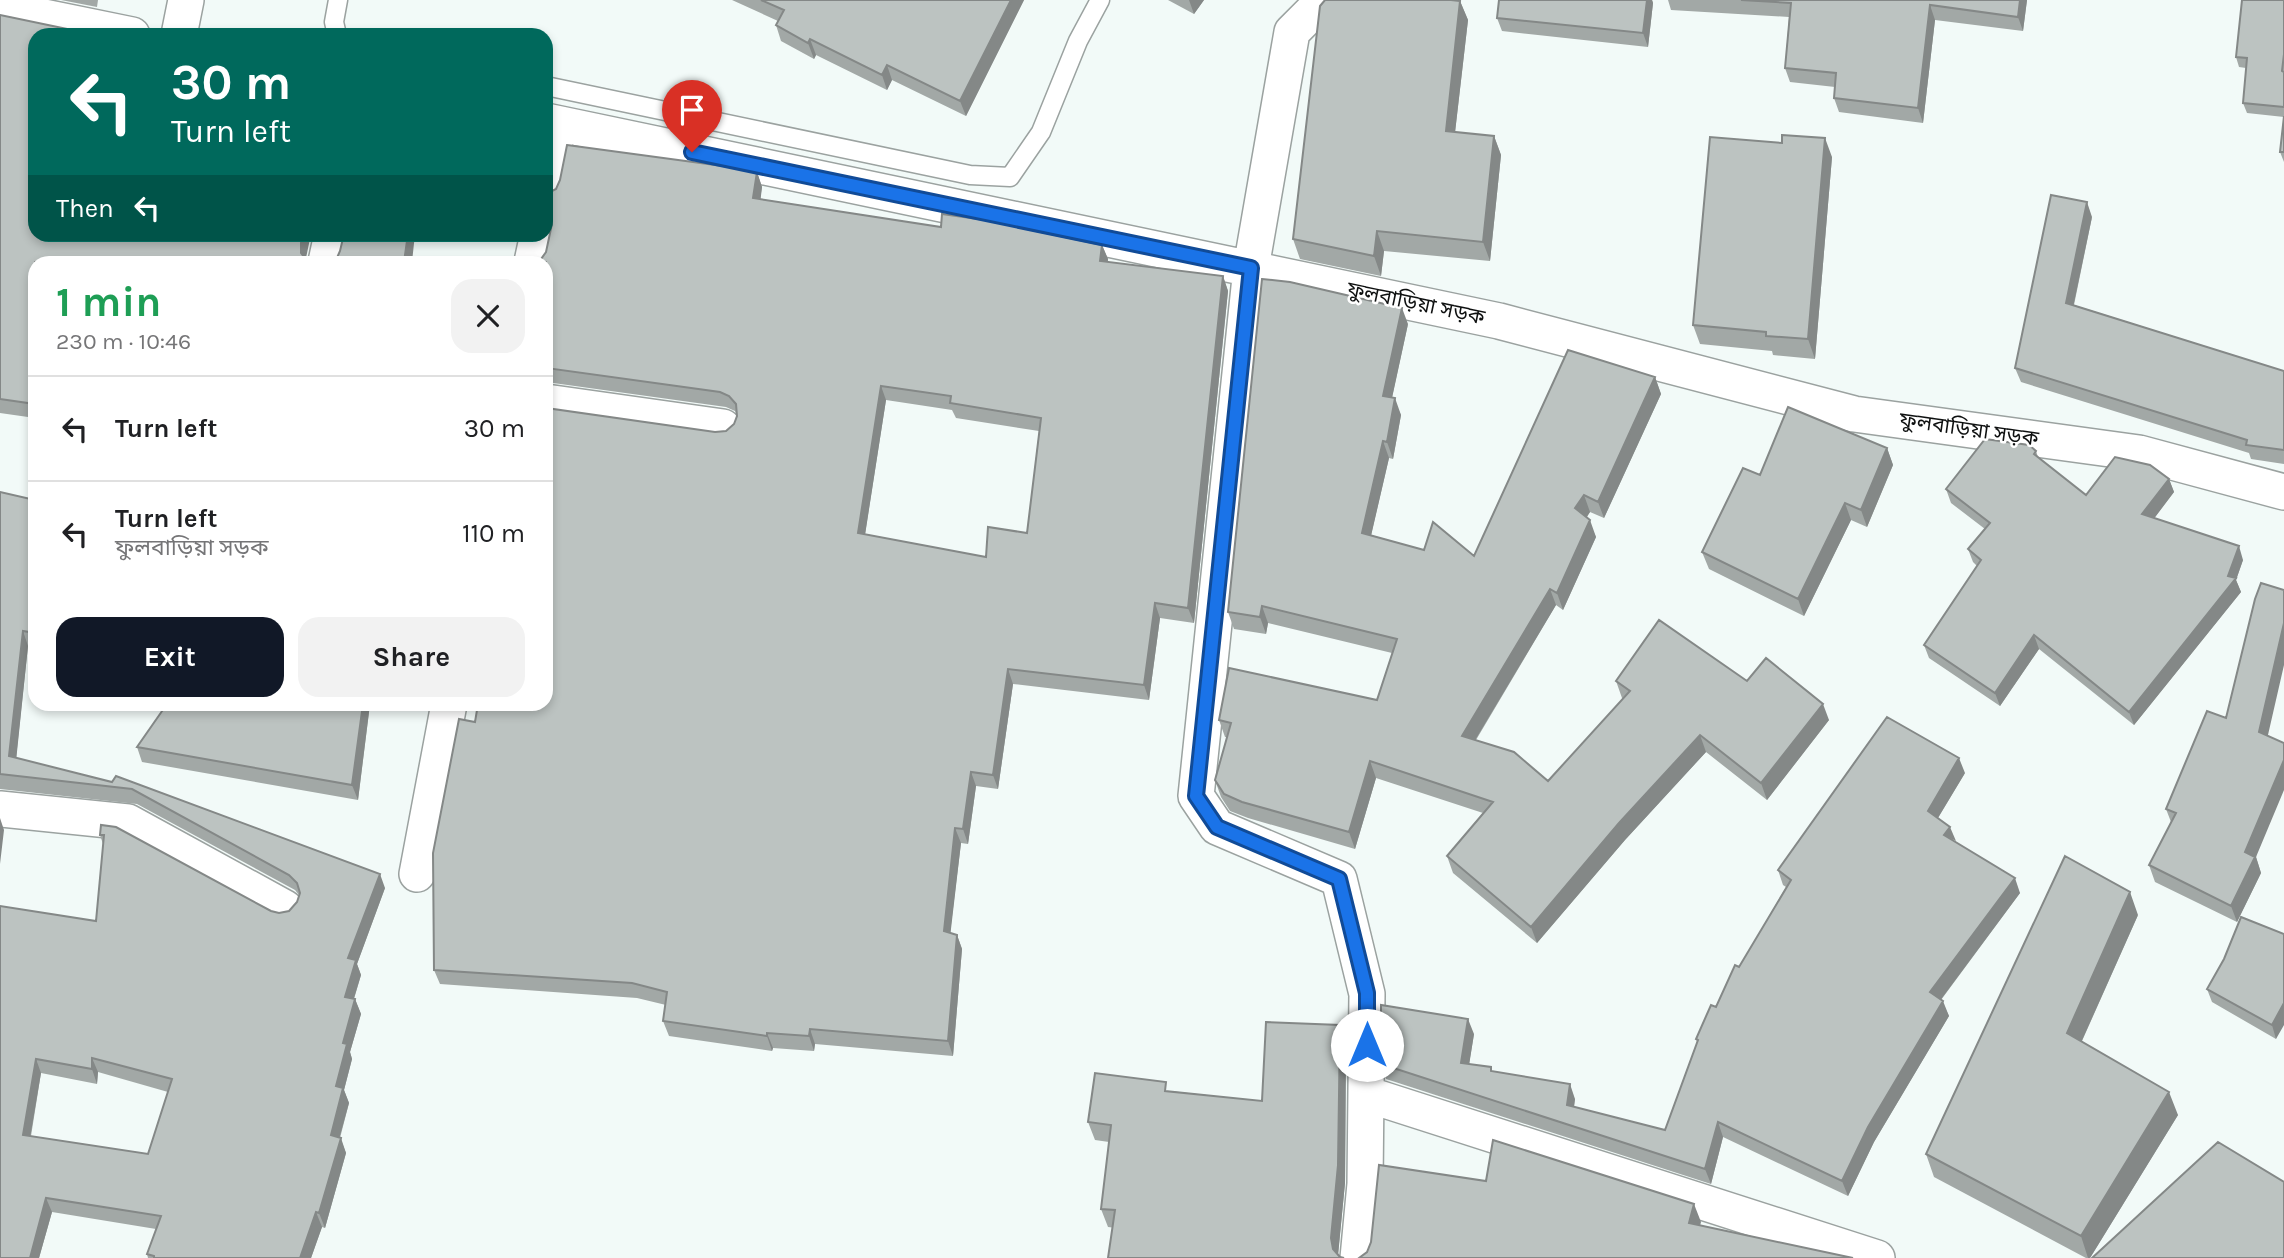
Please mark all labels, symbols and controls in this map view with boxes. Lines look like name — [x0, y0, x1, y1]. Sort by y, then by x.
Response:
text: 30 m — [171, 54, 291, 111]
icon: left — [56, 56, 147, 147]
pin — [662, 80, 722, 152]
icon: arrive — [673, 91, 711, 129]
text: Turn left — [171, 113, 291, 150]
icon: left — [128, 189, 166, 227]
text: Then — [56, 193, 114, 224]
street label: ফুলবাড়িয়া সড়ক — [1344, 276, 1488, 330]
text: 1 min — [56, 277, 161, 327]
button: close — [451, 279, 525, 353]
text: 230 m · 10:46 — [56, 328, 191, 355]
street label: ফুলবাড়িয়া সড়ক — [1897, 407, 2041, 451]
icon: left — [56, 410, 94, 448]
text: Turn left — [115, 413, 217, 444]
text: 30 m — [464, 413, 525, 444]
text: Turn left — [115, 503, 217, 534]
icon: left — [56, 515, 94, 553]
text: 110 m — [462, 518, 525, 549]
text: ফুলবাড়িয়া সড়ক — [115, 534, 269, 561]
button: Exit — [56, 617, 284, 697]
button: Share — [298, 617, 525, 697]
position arrow — [1330, 1008, 1404, 1082]

